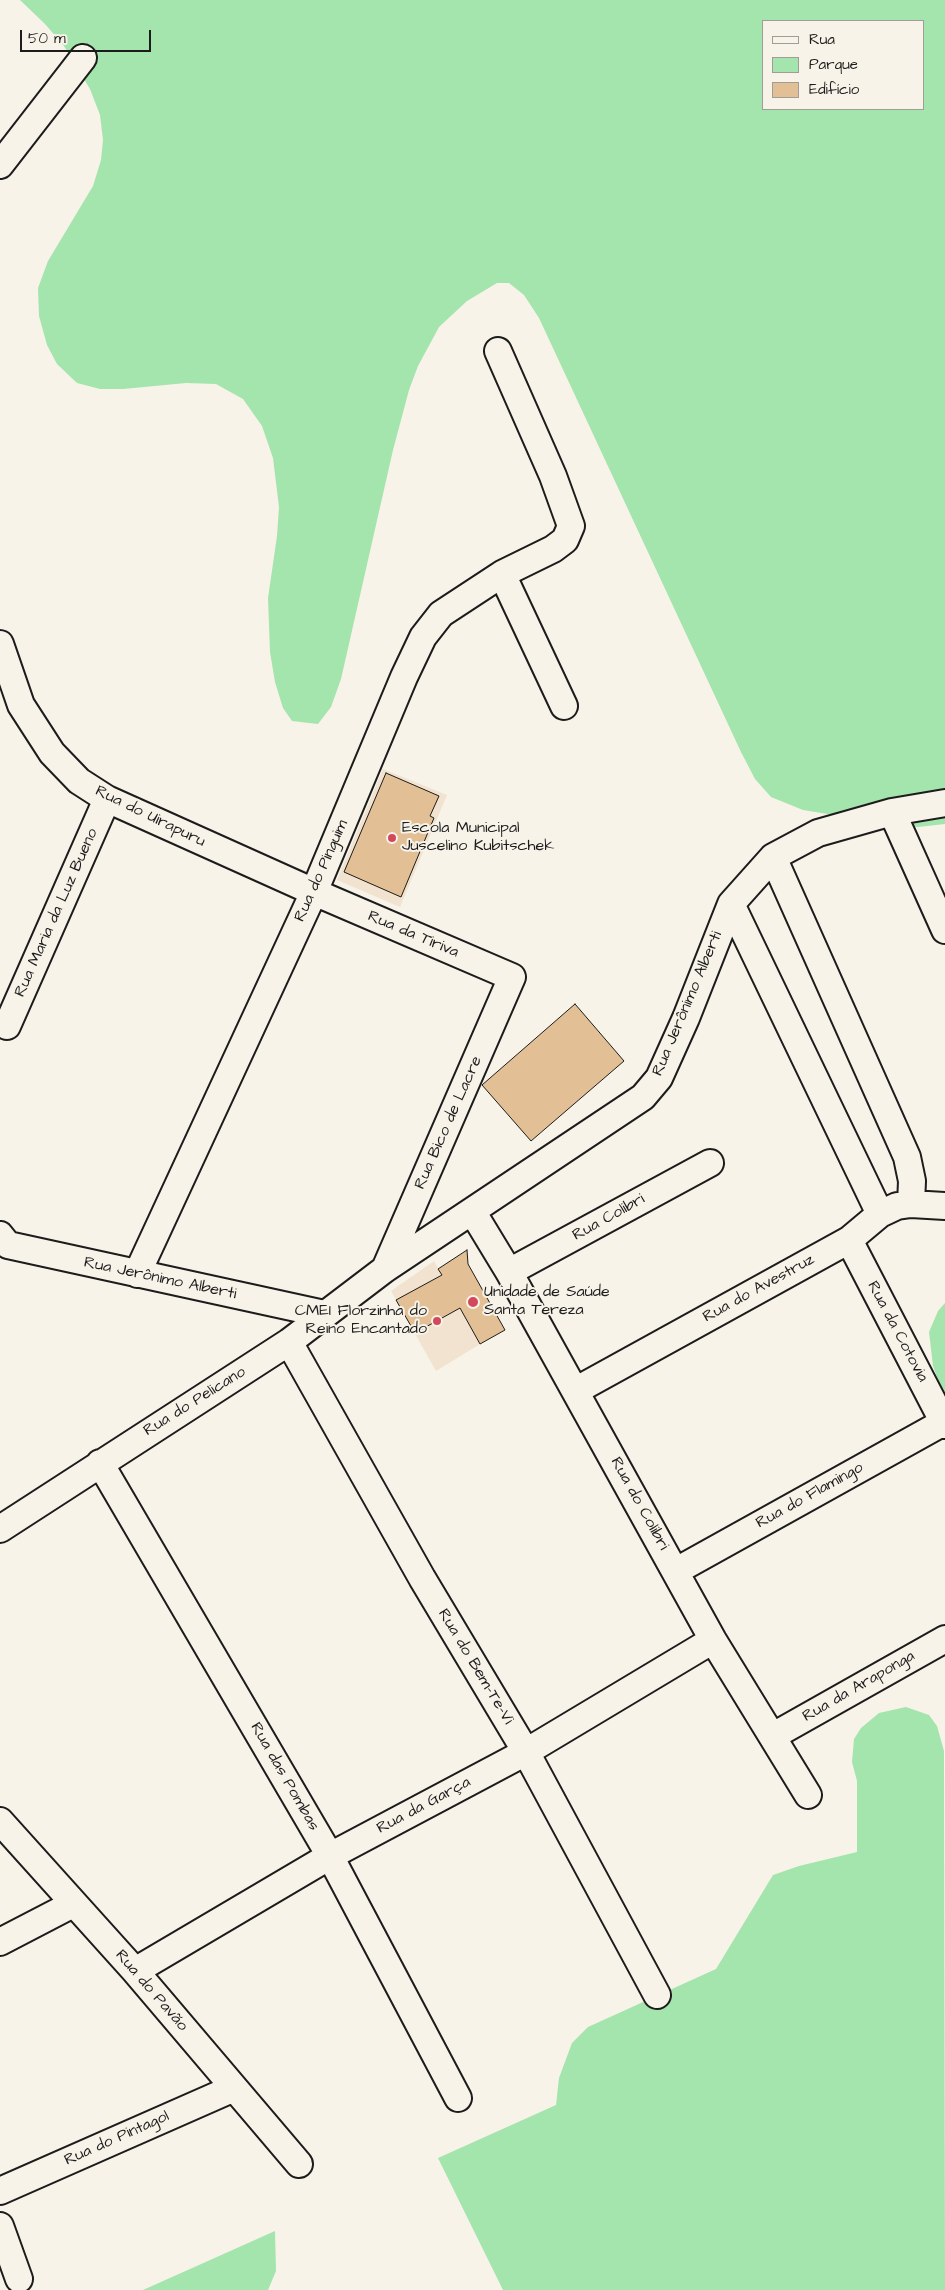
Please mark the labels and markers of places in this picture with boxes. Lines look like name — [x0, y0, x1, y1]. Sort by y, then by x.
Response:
place label: Escola Municipal Juscelino Kubitschek — [402, 819, 554, 857]
marker: Escola Municipal Juscelino Kubitschek — [386, 832, 398, 844]
place label: Unidade de Saúde Santa Tereza — [484, 1283, 610, 1321]
marker: Unidade de Saúde Santa Tereza — [466, 1295, 480, 1309]
place label: CMEI Florzinha do Reino Encantado — [295, 1302, 427, 1340]
marker: CMEI Florzinha do Reino Encantado — [431, 1315, 443, 1327]

